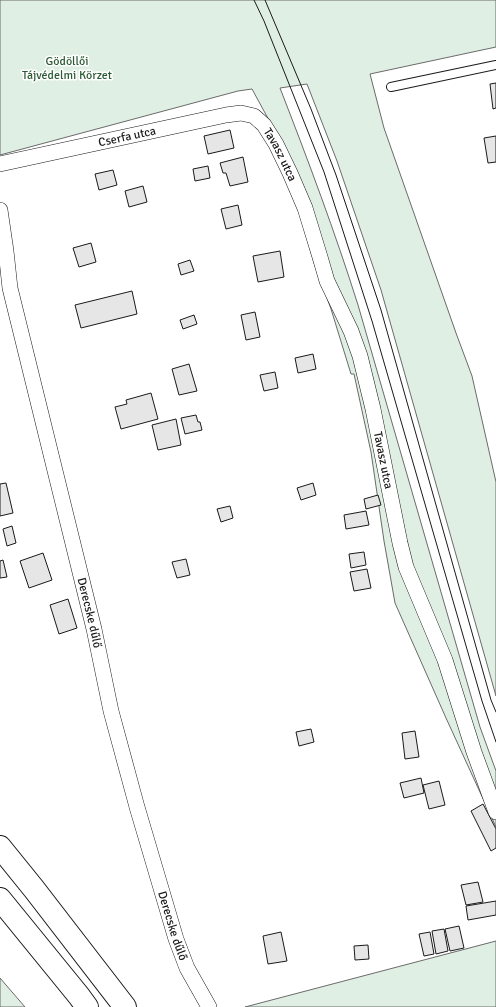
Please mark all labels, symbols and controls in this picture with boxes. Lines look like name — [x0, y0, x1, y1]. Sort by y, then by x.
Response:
park label: Gödöllői Tájvédelmi Körzet — [22, 54, 112, 83]
street label: Cserfa utca — [97, 123, 157, 150]
street label: Tavasz utca — [260, 125, 300, 184]
street label: Tavasz utca — [370, 430, 396, 490]
street label: Derecske dűlő — [74, 576, 105, 649]
street label: Derecske dűlő — [155, 889, 191, 963]

